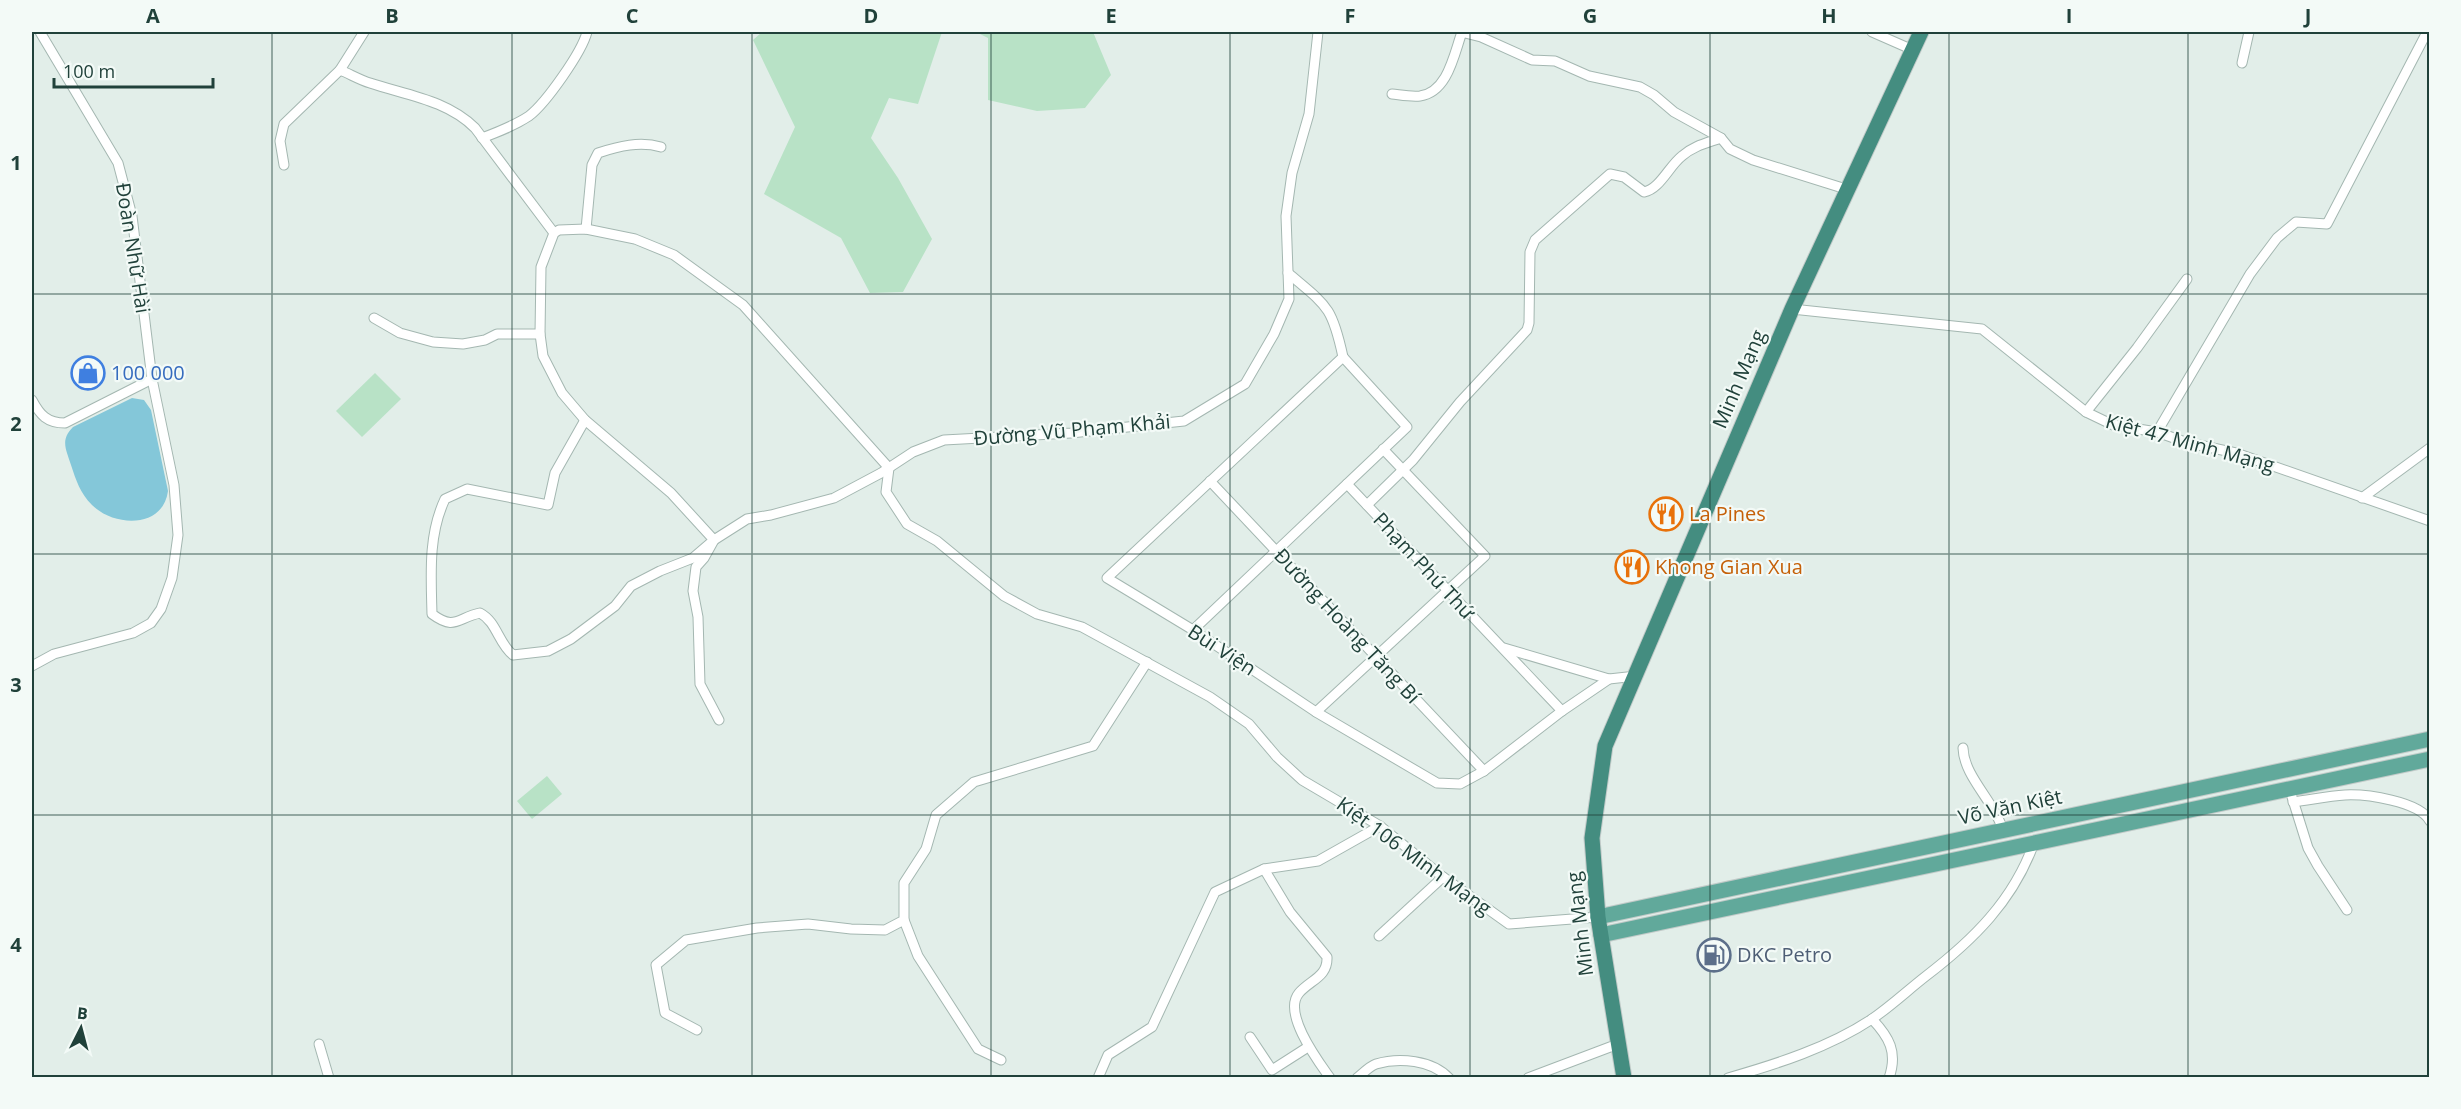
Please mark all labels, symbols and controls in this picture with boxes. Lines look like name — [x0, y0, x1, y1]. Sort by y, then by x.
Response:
text: A — [146, 2, 160, 29]
text: B — [385, 2, 399, 29]
text: C — [626, 2, 639, 29]
text: D — [864, 2, 878, 29]
text: E — [1105, 2, 1117, 29]
text: F — [1345, 2, 1355, 29]
text: G — [1583, 2, 1597, 29]
text: H — [1821, 2, 1837, 29]
text: I — [2066, 2, 2072, 29]
text: J — [2303, 2, 2311, 29]
scale bar — [54, 51, 213, 89]
text: 100 m — [63, 59, 115, 83]
text: 1 — [10, 149, 22, 176]
street label: Đoàn Nhữ Hài — [110, 181, 157, 315]
street label: Minh Mạng — [1706, 325, 1772, 432]
shop icon: 100 000 — [70, 355, 106, 391]
place label: 100 000 — [111, 359, 185, 386]
street label: Đường Vũ Phạm Khải — [972, 407, 1171, 452]
street label: Kiệt 47 Minh Mạng — [2103, 407, 2278, 478]
text: 2 — [10, 410, 22, 437]
restaurant icon: La Pines — [1648, 496, 1684, 532]
place label: La Pines — [1689, 500, 1766, 527]
street label: Phạm Phú Thứ — [1368, 506, 1482, 626]
street label: Đường Hoàng Tăng Bí — [1268, 542, 1427, 710]
restaurant icon: Khong Gian Xua — [1614, 549, 1650, 585]
place label: Khong Gian Xua — [1655, 553, 1803, 580]
street label: Bùi Viện — [1183, 618, 1261, 682]
text: 3 — [10, 671, 22, 698]
street label: Võ Văn Kiệt — [1956, 782, 2064, 831]
street label: Kiệt 106 Minh Mạng — [1331, 790, 1497, 921]
street label: Minh Mạng — [1560, 870, 1599, 978]
text: 4 — [10, 931, 22, 958]
fuel station icon: DKC Petro — [1696, 937, 1732, 973]
place label: DKC Petro — [1737, 941, 1832, 968]
north arrow — [51, 998, 111, 1058]
text: B — [76, 1002, 89, 1025]

